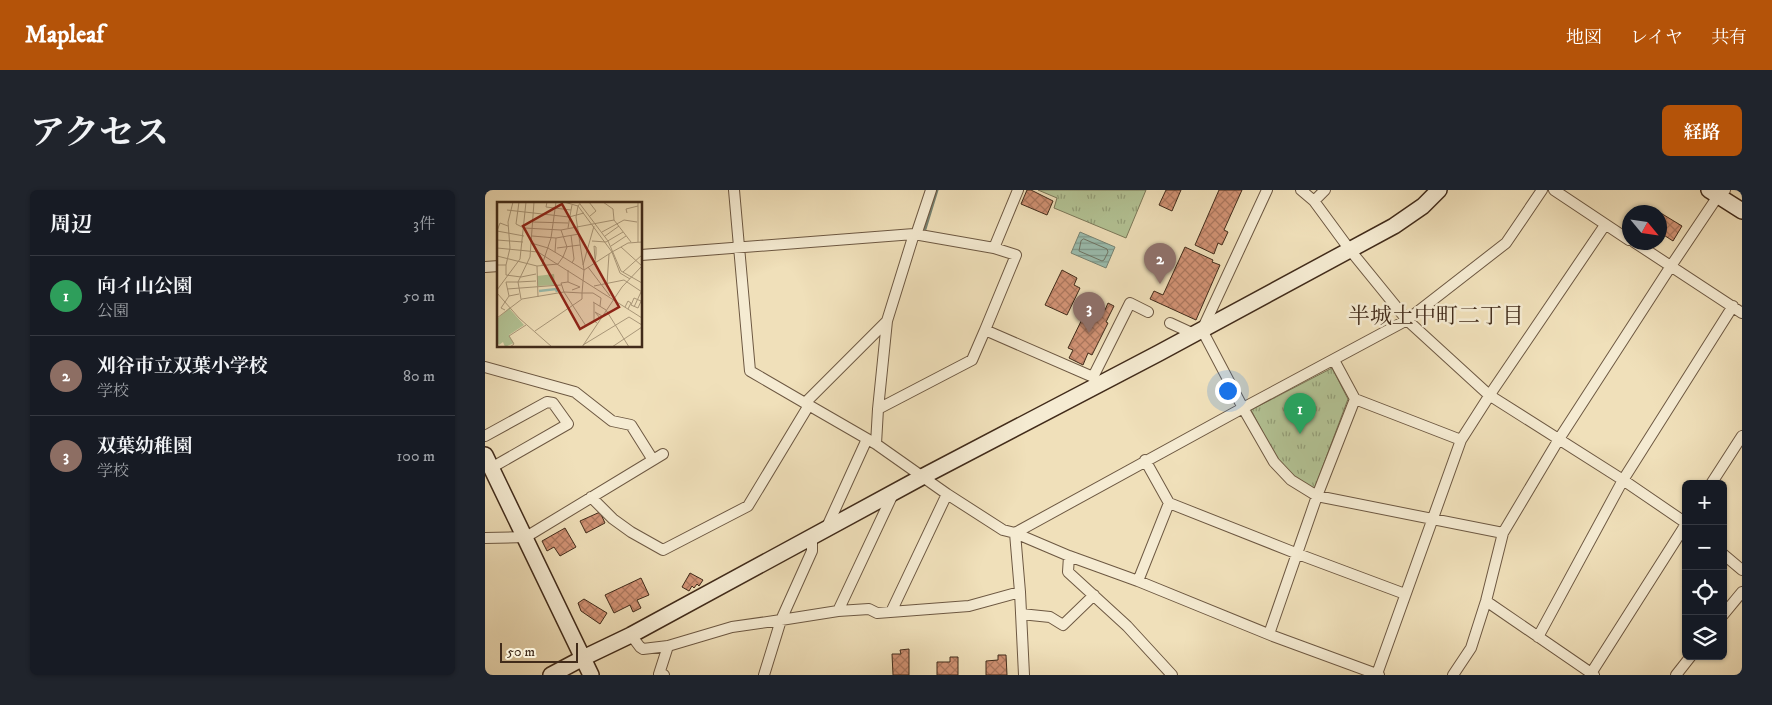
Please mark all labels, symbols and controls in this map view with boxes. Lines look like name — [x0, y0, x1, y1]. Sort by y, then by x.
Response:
text: Mapleaf — [25, 20, 104, 50]
text: 地図 — [1566, 27, 1602, 49]
text: レイヤ — [1630, 27, 1683, 49]
text: 共有 — [1711, 27, 1747, 49]
button: 経路 — [1662, 105, 1742, 156]
text: アクセス — [30, 112, 169, 156]
inset map — [497, 202, 643, 348]
north arrow — [1622, 205, 1667, 250]
text: 周辺 — [50, 212, 92, 238]
text: 3件 — [413, 214, 435, 234]
pin: 2 — [1144, 243, 1176, 284]
text: 向イ山公園 — [97, 275, 192, 298]
text: 1 — [63, 286, 69, 306]
text: 50 m — [403, 286, 435, 306]
pin: 3 — [1073, 292, 1105, 333]
text: 公園 — [97, 301, 129, 321]
district label: 半城土中町二丁目 — [1348, 303, 1524, 330]
text: 刈谷市立双葉小学校 — [97, 355, 268, 378]
text: 2 — [62, 366, 70, 386]
text: 80 m — [403, 366, 435, 386]
your location — [1215, 378, 1241, 404]
text: 学校 — [97, 381, 129, 401]
pin: 1 — [1284, 393, 1316, 434]
text: 双葉幼稚園 — [97, 435, 192, 458]
text: 3 — [63, 446, 69, 466]
text: 100 m — [397, 446, 435, 466]
text: 学校 — [97, 461, 129, 481]
map controls — [1682, 480, 1727, 660]
button: + — [1682, 480, 1727, 525]
button: − — [1682, 525, 1727, 570]
button: locate — [1682, 570, 1727, 615]
button: layers — [1682, 615, 1727, 660]
scale bar — [500, 640, 577, 663]
text: 50 m — [507, 643, 535, 661]

